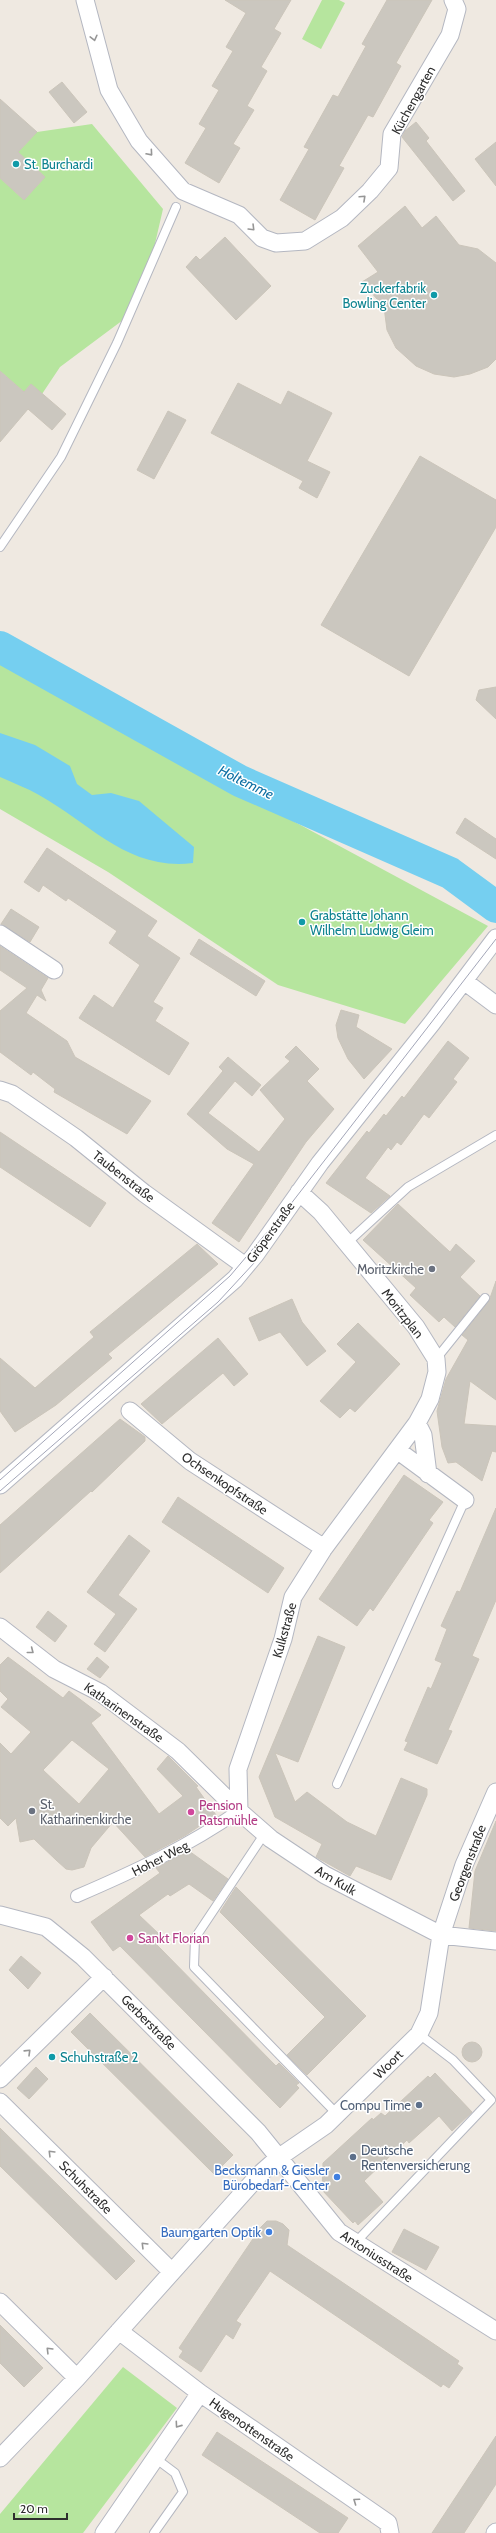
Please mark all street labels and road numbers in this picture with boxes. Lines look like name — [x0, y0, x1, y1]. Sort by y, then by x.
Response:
street label: Küchengarten — [388, 63, 438, 137]
street label: Taubenstraße — [90, 1147, 159, 1205]
street label: Gröperstraße — [242, 1198, 298, 1266]
street label: Moritzplan — [379, 1285, 427, 1341]
street label: Ochsenkopfstraße — [179, 1448, 271, 1518]
street label: Kulkstraße — [268, 1600, 300, 1660]
street label: Katharinenstraße — [81, 1679, 167, 1746]
street label: Georgenstraße — [445, 1822, 489, 1904]
street label: Hoher Weg — [129, 1837, 192, 1879]
street label: Am Kulk — [312, 1862, 360, 1898]
street label: Gerberstraße — [118, 1991, 180, 2053]
street label: Woort — [370, 2046, 406, 2082]
street label: Schuhstraße — [56, 2157, 116, 2217]
street label: Antoniusstraße — [338, 2227, 416, 2285]
street label: Hugenottenstraße — [206, 2394, 298, 2464]

